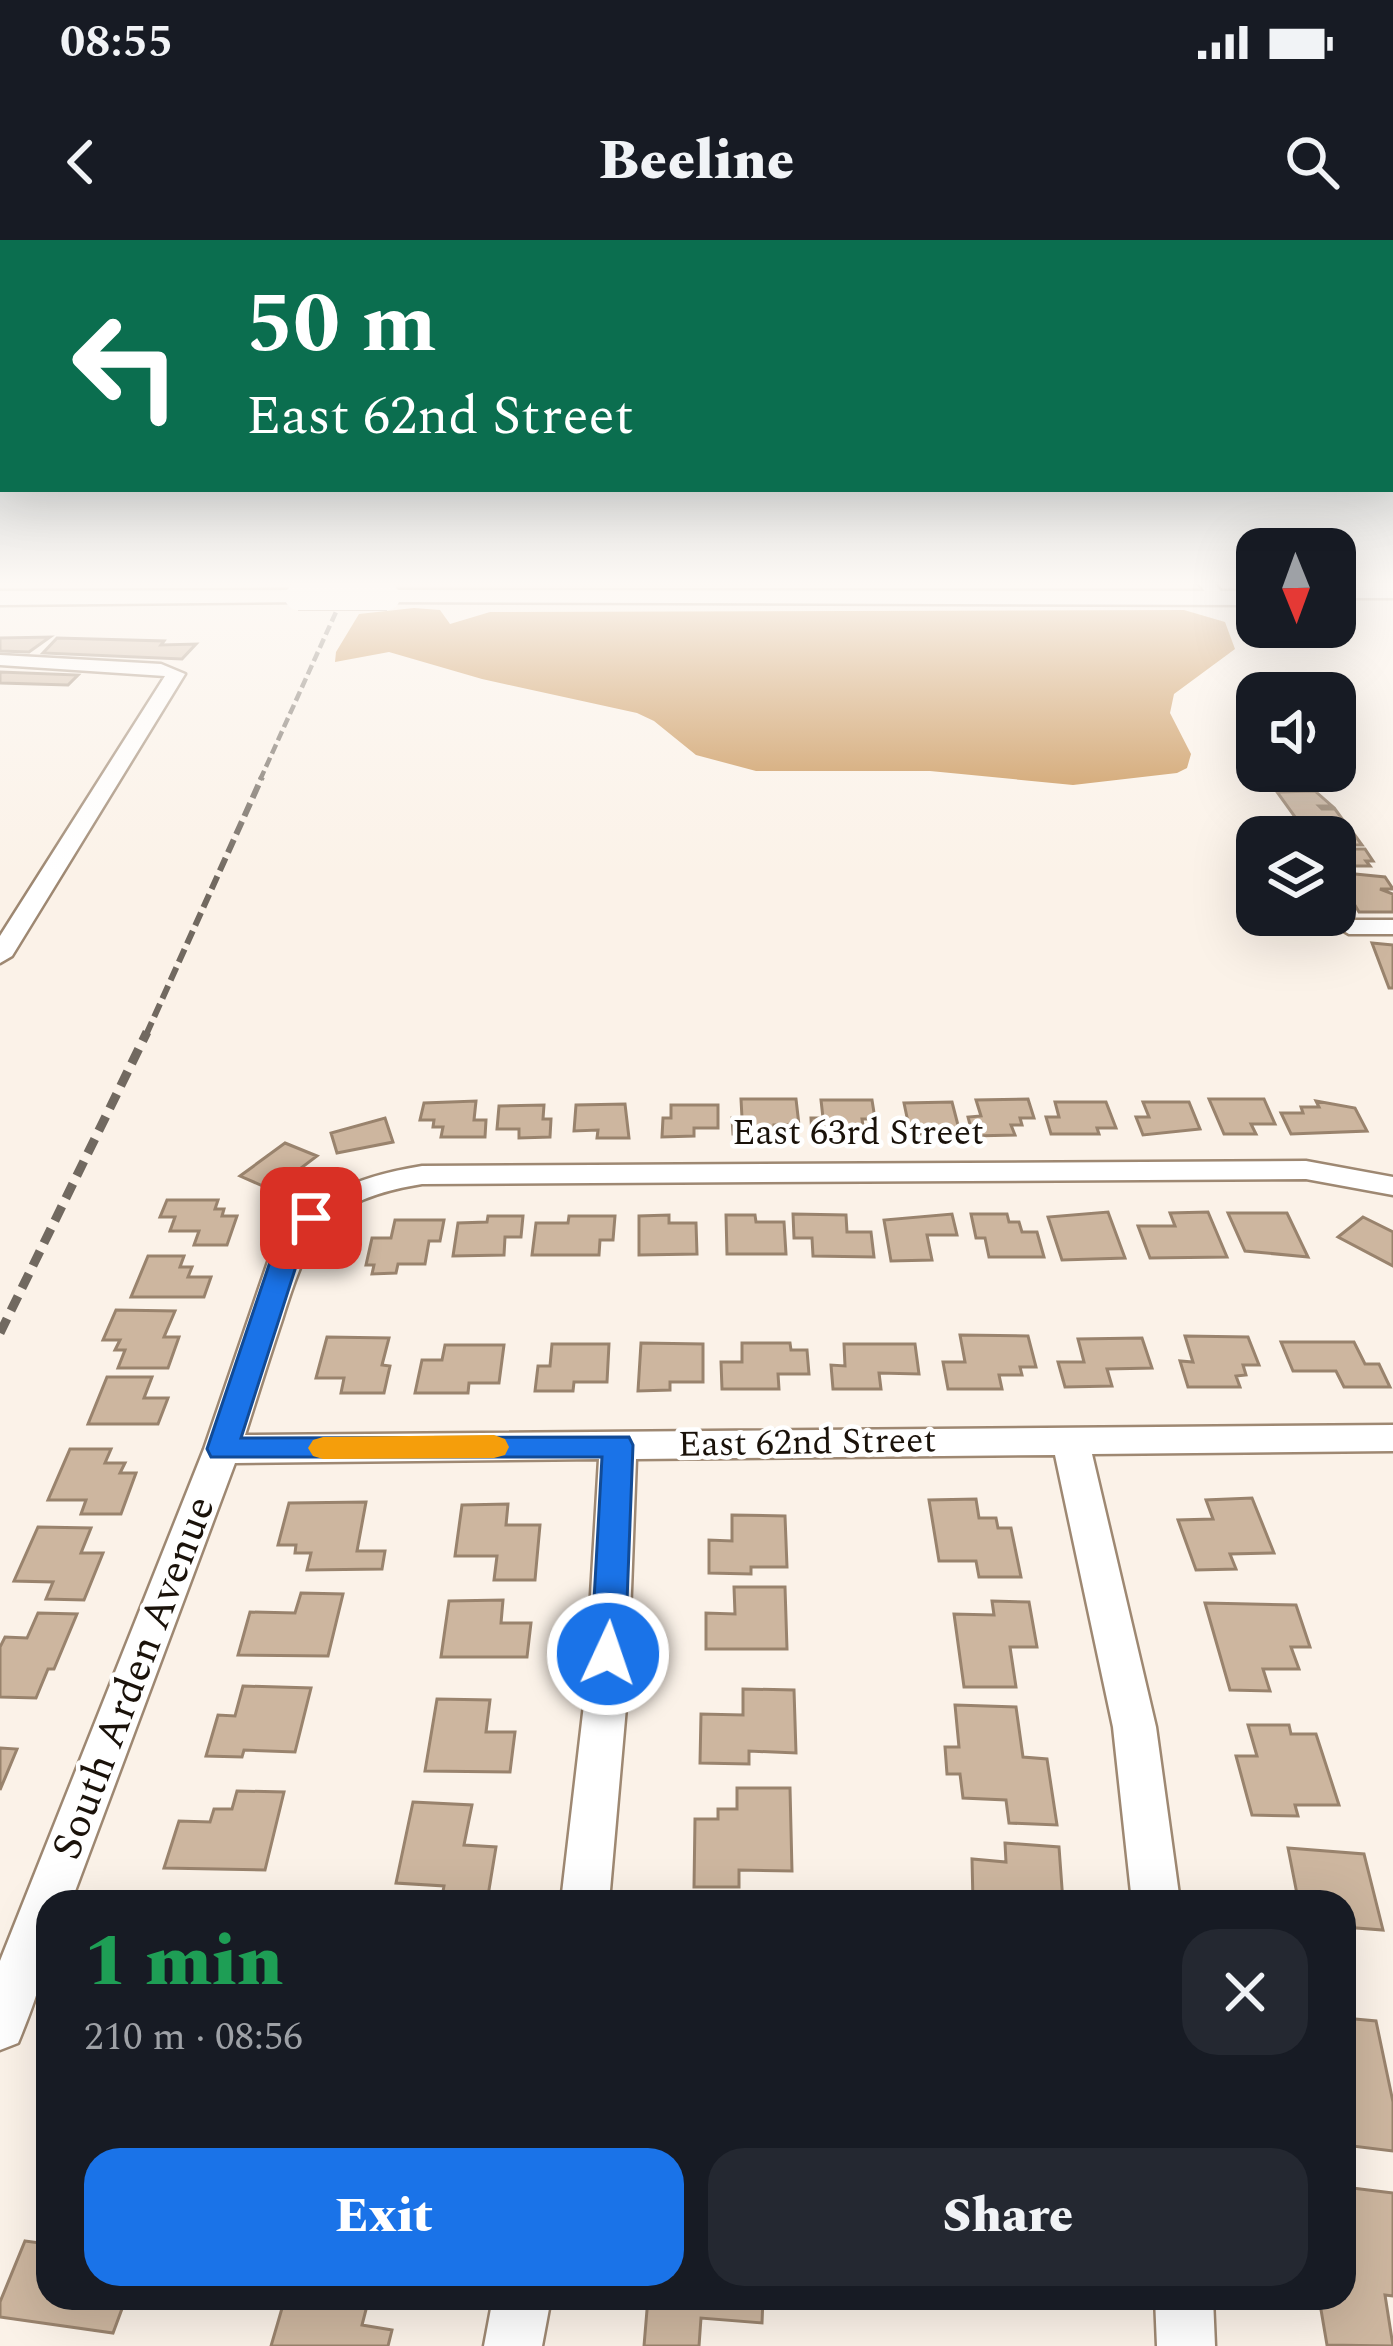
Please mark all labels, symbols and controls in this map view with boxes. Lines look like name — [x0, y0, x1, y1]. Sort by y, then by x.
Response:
text: 08:55 — [60, 8, 173, 77]
text: Beeline — [599, 121, 794, 203]
icon: back — [48, 129, 114, 195]
icon: search — [1279, 129, 1345, 195]
text: 50 m — [246, 261, 437, 389]
icon: left — [48, 288, 204, 444]
text: East 62nd Street — [246, 376, 634, 458]
north arrow — [1236, 528, 1356, 648]
map controls — [1236, 528, 1356, 936]
button: sound — [1236, 672, 1356, 792]
button: layers — [1236, 816, 1356, 936]
street label: East 63rd Street — [732, 1106, 984, 1161]
pin — [260, 1167, 362, 1269]
icon: arrive — [278, 1185, 344, 1251]
street label: East 62nd Street — [677, 1413, 937, 1473]
street label: South Arden Avenue — [36, 1487, 232, 1869]
position arrow — [545, 1591, 671, 1717]
text: 1 min — [84, 1908, 283, 2017]
button: close — [1182, 1929, 1308, 2055]
text: 210 m · 08:56 — [84, 2008, 303, 2067]
button: Exit — [84, 2148, 684, 2286]
button: Share — [708, 2148, 1308, 2286]

